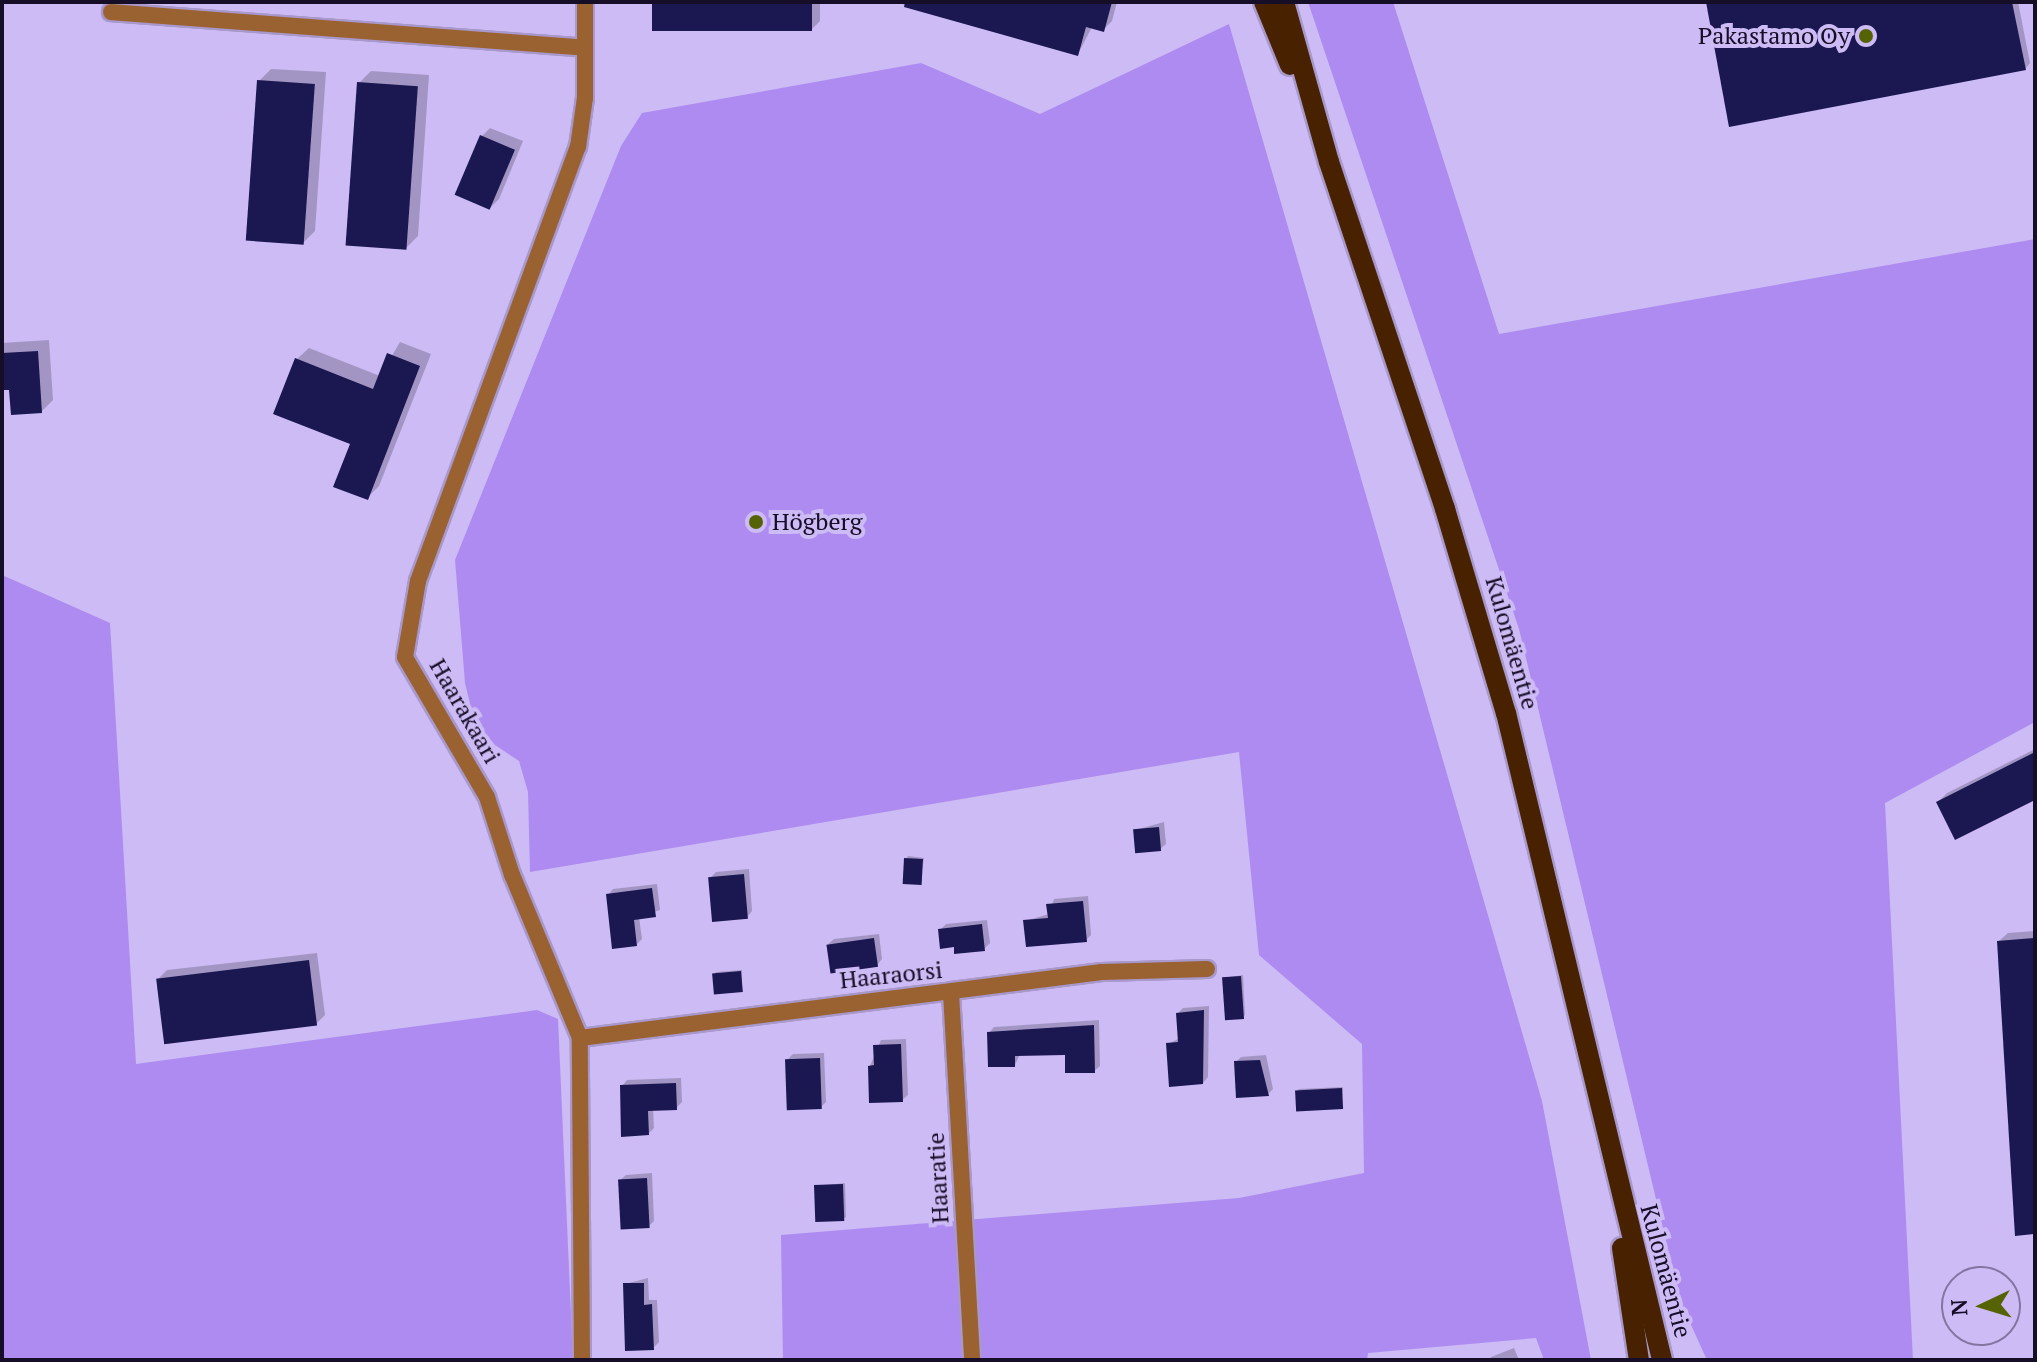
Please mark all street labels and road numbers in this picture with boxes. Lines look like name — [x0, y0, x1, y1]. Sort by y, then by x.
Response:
street label: Kulomäentie — [1479, 573, 1545, 713]
street label: Haarakaari — [424, 654, 506, 768]
street label: Haaraorsi — [838, 955, 944, 995]
street label: Haaratie — [921, 1132, 955, 1224]
street label: Kulomäentie — [1634, 1201, 1698, 1341]

